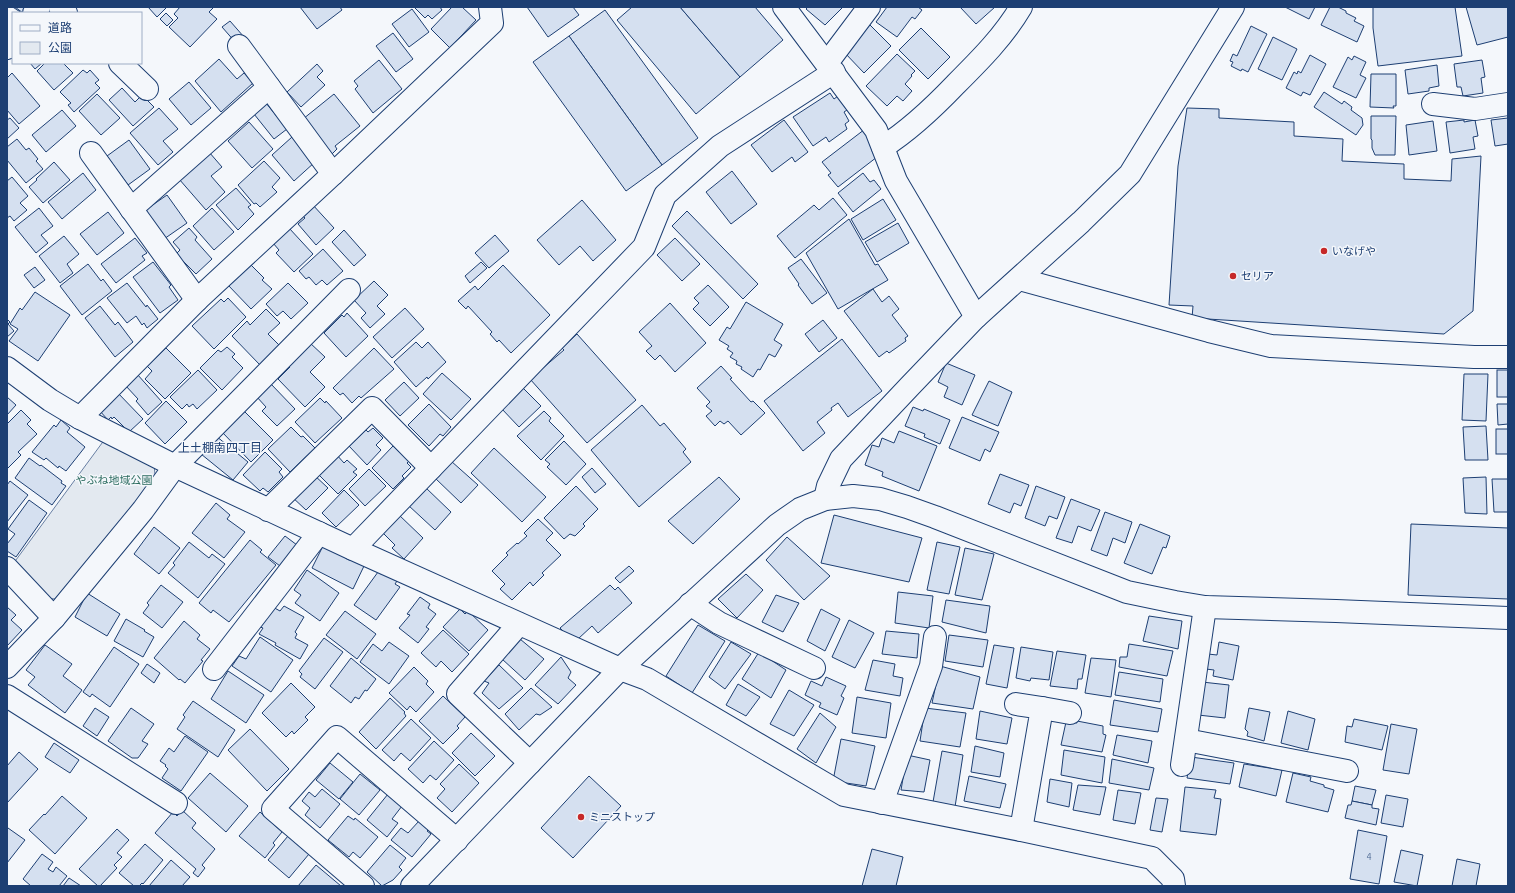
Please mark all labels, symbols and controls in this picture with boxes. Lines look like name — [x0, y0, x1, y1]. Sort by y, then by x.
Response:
legend — [12, 12, 142, 64]
text: 道路 — [48, 21, 72, 34]
text: 公園 — [48, 41, 72, 54]
place label: いなげや — [1332, 245, 1376, 257]
marker: いなげや — [1319, 246, 1329, 256]
place label: セリア — [1241, 270, 1274, 282]
marker: セリア — [1228, 271, 1238, 281]
district label: 上土棚南四丁目 — [178, 441, 262, 454]
park label: やぶね地域公園 — [76, 474, 153, 486]
place label: ミニストップ — [589, 811, 655, 823]
marker: ミニストップ — [576, 812, 586, 822]
house number: 4 — [1366, 852, 1372, 862]

